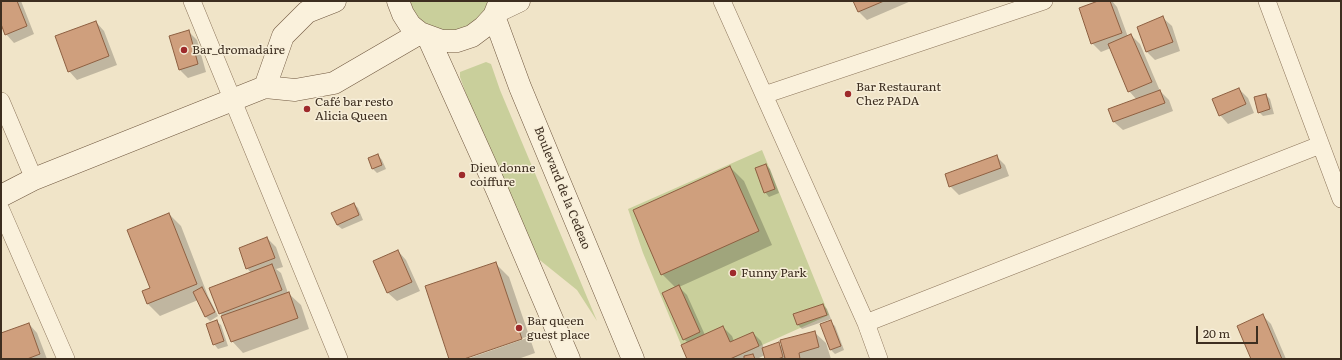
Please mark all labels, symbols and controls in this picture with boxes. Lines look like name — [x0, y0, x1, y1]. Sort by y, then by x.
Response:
place label: Bar_dromadaire — [192, 43, 285, 57]
marker: Bar_dromadaire — [179, 45, 189, 55]
place label: Bar Restaurant Chez PADA — [856, 80, 941, 108]
marker: Bar Restaurant Chez PADA — [843, 89, 853, 99]
place label: Café bar resto Alicia Queen — [315, 95, 393, 123]
marker: Café bar resto Alicia Queen — [302, 104, 312, 114]
street label: Boulevard de la Cedeao — [531, 124, 593, 252]
place label: Dieu donne coiffure — [470, 161, 535, 189]
marker: Dieu donne coiffure — [457, 170, 467, 180]
place label: Funny Park — [741, 266, 806, 280]
marker: Funny Park — [728, 268, 738, 278]
place label: Bar queen guest place — [527, 314, 590, 342]
scale bar — [1198, 318, 1260, 344]
marker: Bar queen guest place — [514, 323, 524, 333]
text: 20 m — [1203, 324, 1230, 342]

